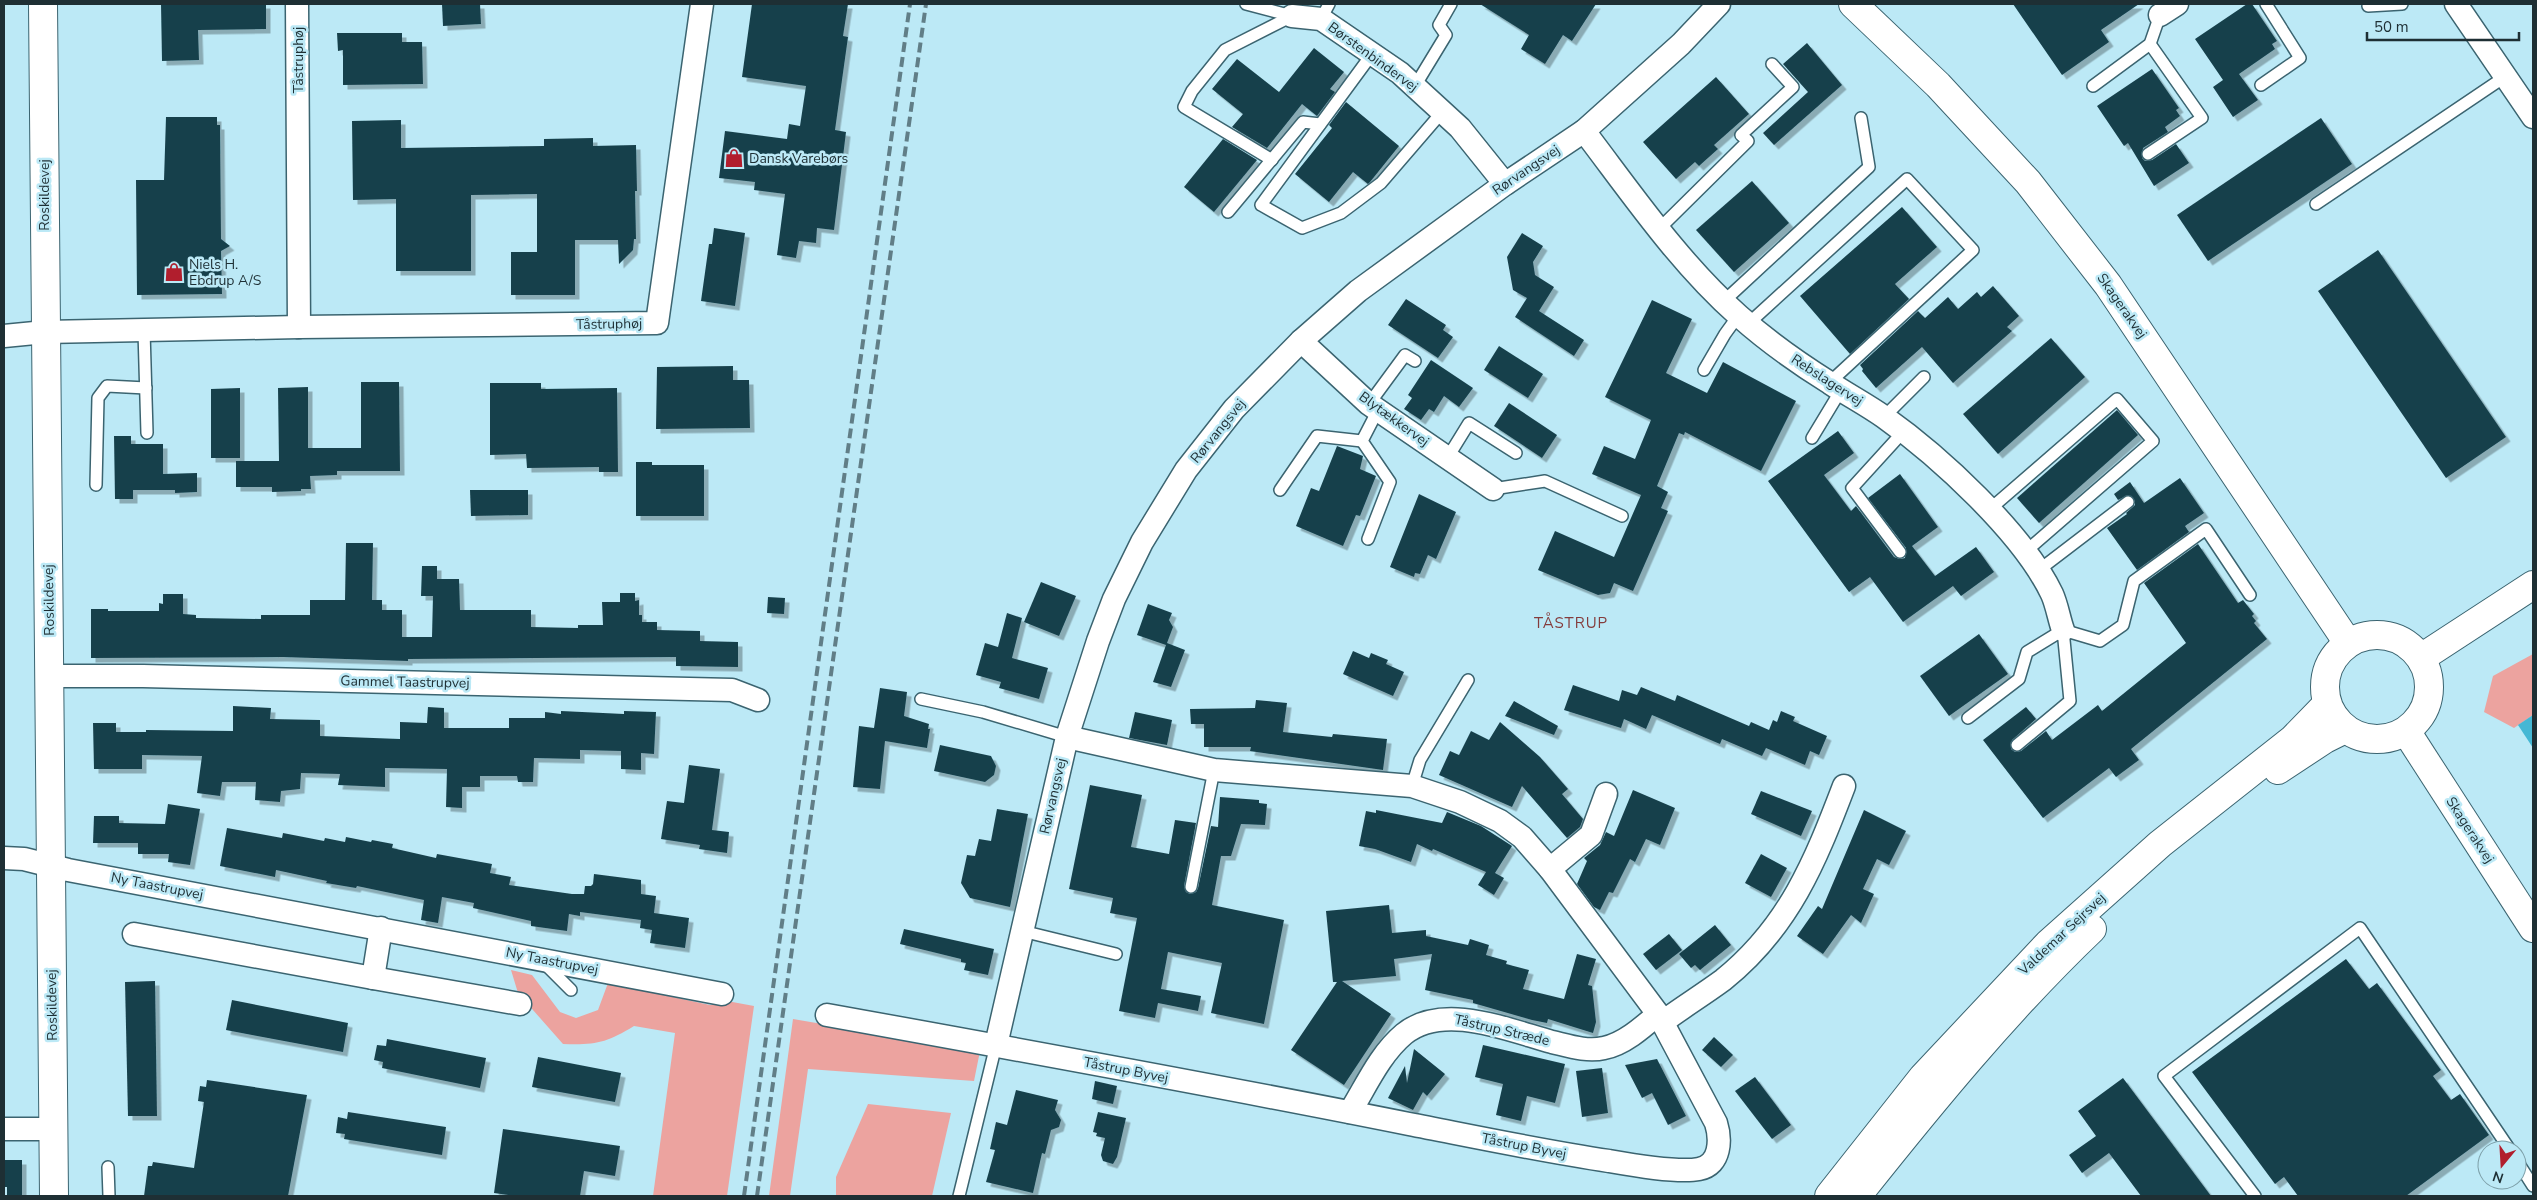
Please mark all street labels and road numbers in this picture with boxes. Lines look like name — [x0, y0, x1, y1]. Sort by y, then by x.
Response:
street label: Børstenbindervej — [1324, 18, 1422, 96]
street label: Tåstruphøj — [289, 27, 308, 93]
street label: Rørvangsvej — [1489, 140, 1563, 200]
street label: Roskildevej — [35, 159, 54, 231]
street label: Skagerakvej — [2093, 270, 2151, 342]
street label: Tåstruphøj — [576, 314, 642, 334]
street label: Rebslagervej — [1787, 350, 1867, 410]
street label: Blytækkervej — [1355, 387, 1433, 451]
street label: Rørvangsvej — [1186, 395, 1250, 467]
street label: Roskildevej — [39, 564, 59, 636]
street label: Gammel Taastrupvej — [340, 671, 470, 693]
street label: Rørvangsvej — [1035, 756, 1071, 836]
street label: Skagerakvej — [2441, 793, 2499, 867]
street label: Ny Taastrupvej — [109, 868, 205, 904]
street label: Valdemar Sejrsvej — [2014, 889, 2110, 980]
street label: Ny Taastrupvej — [504, 943, 600, 979]
street label: Roskildevej — [42, 969, 62, 1041]
street label: Tåstrup Stræde — [1453, 1010, 1551, 1050]
street label: Tåstrup Byvej — [1082, 1052, 1170, 1088]
street label: Tåstrup Byvej — [1480, 1128, 1568, 1164]

